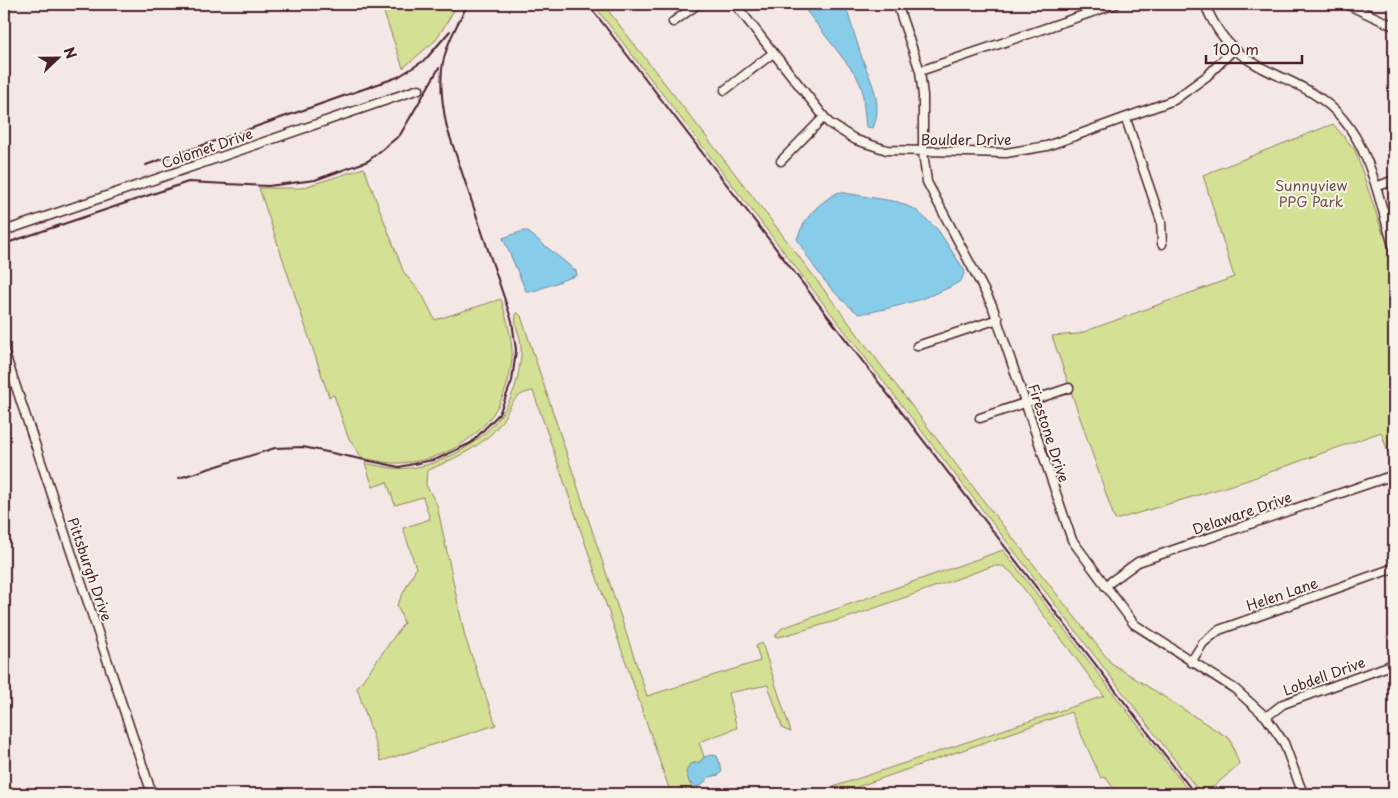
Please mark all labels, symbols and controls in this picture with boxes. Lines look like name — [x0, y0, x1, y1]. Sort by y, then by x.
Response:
north arrow — [32, 32, 82, 82]
scale bar — [1206, 32, 1302, 64]
text: 100 m — [1213, 37, 1259, 60]
text: N — [59, 44, 82, 62]
street label: Colomet Drive — [159, 123, 255, 173]
street label: Boulder Drive — [921, 129, 1012, 150]
park label: Sunnyview PPG Park — [1275, 175, 1347, 212]
street label: Firestone Drive — [1023, 381, 1075, 485]
street label: Delaware Drive — [1190, 486, 1294, 540]
street label: Pittsburgh Drive — [62, 514, 118, 624]
street label: Helen Lane — [1243, 572, 1321, 616]
street label: Lobdell Drive — [1280, 651, 1368, 701]

